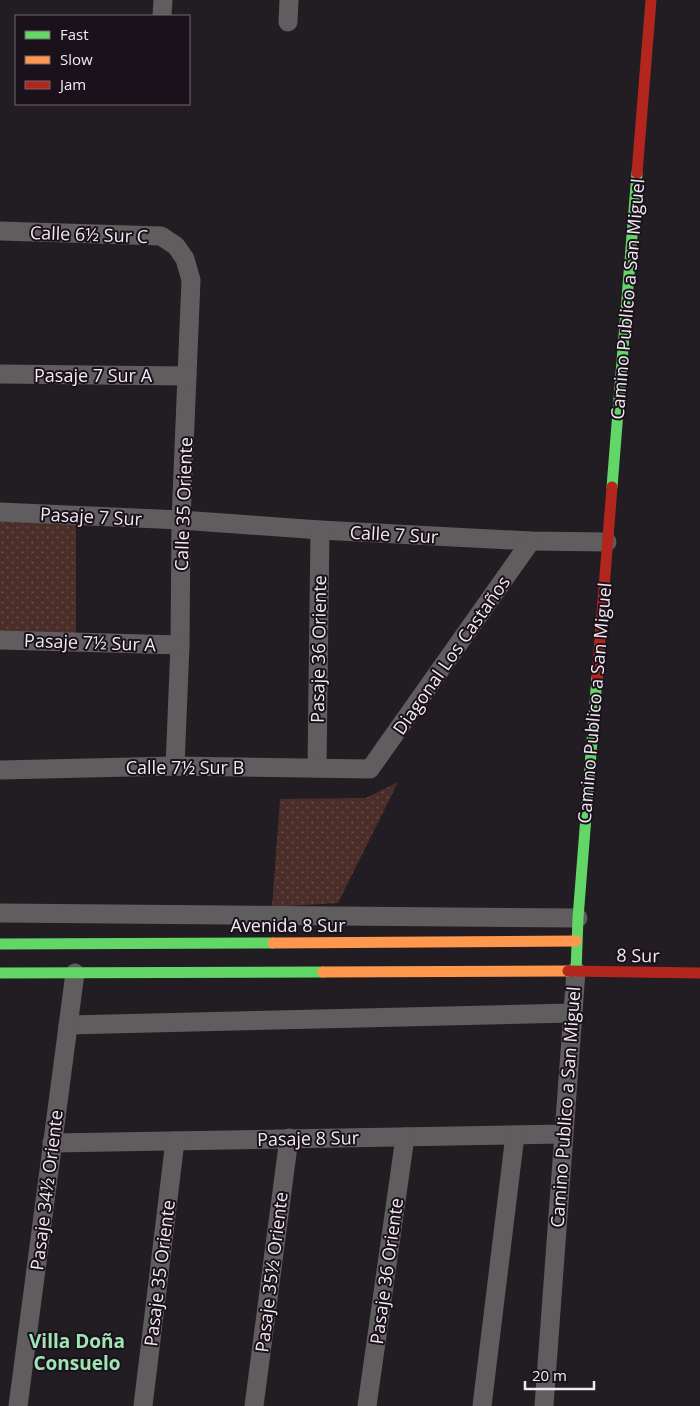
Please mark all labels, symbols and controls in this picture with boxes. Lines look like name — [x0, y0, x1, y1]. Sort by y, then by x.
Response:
legend — [15, 15, 190, 105]
text: Fast — [60, 24, 89, 44]
text: Slow — [60, 49, 93, 69]
text: Jam — [58, 74, 86, 94]
street label: Camino Publico a San Miguel — [605, 178, 649, 420]
street label: Calle 6½ Sur C — [29, 220, 149, 248]
street label: Pasaje 7 Sur A — [34, 363, 153, 387]
street label: Calle 35 Oriente — [169, 437, 197, 571]
street label: Pasaje 7 Sur — [39, 501, 143, 531]
street label: Calle 7 Sur — [349, 520, 439, 548]
street label: Diagonal Los Castaños — [387, 571, 515, 739]
street label: Pasaje 36 Oriente — [305, 575, 331, 723]
street label: Camino Publico a San Miguel — [572, 582, 616, 824]
street label: Pasaje 7½ Sur A — [24, 628, 157, 656]
street label: Calle 7½ Sur B — [126, 755, 244, 779]
street label: Avenida 8 Sur — [231, 913, 346, 937]
street label: 8 Sur — [616, 943, 660, 967]
street label: Camino Publico a San Miguel — [545, 986, 585, 1228]
street label: Pasaje 34½ Oriente — [24, 1108, 68, 1272]
street label: Pasaje 8 Sur — [257, 1125, 360, 1151]
street label: Pasaje 35½ Oriente — [249, 1190, 293, 1354]
street label: Pasaje 36 Oriente — [364, 1196, 408, 1346]
street label: Pasaje 35 Oriente — [138, 1198, 180, 1348]
district label: Villa Doña Consuelo — [29, 1328, 125, 1376]
scale bar — [525, 1358, 594, 1390]
text: 20 m — [532, 1365, 567, 1385]

